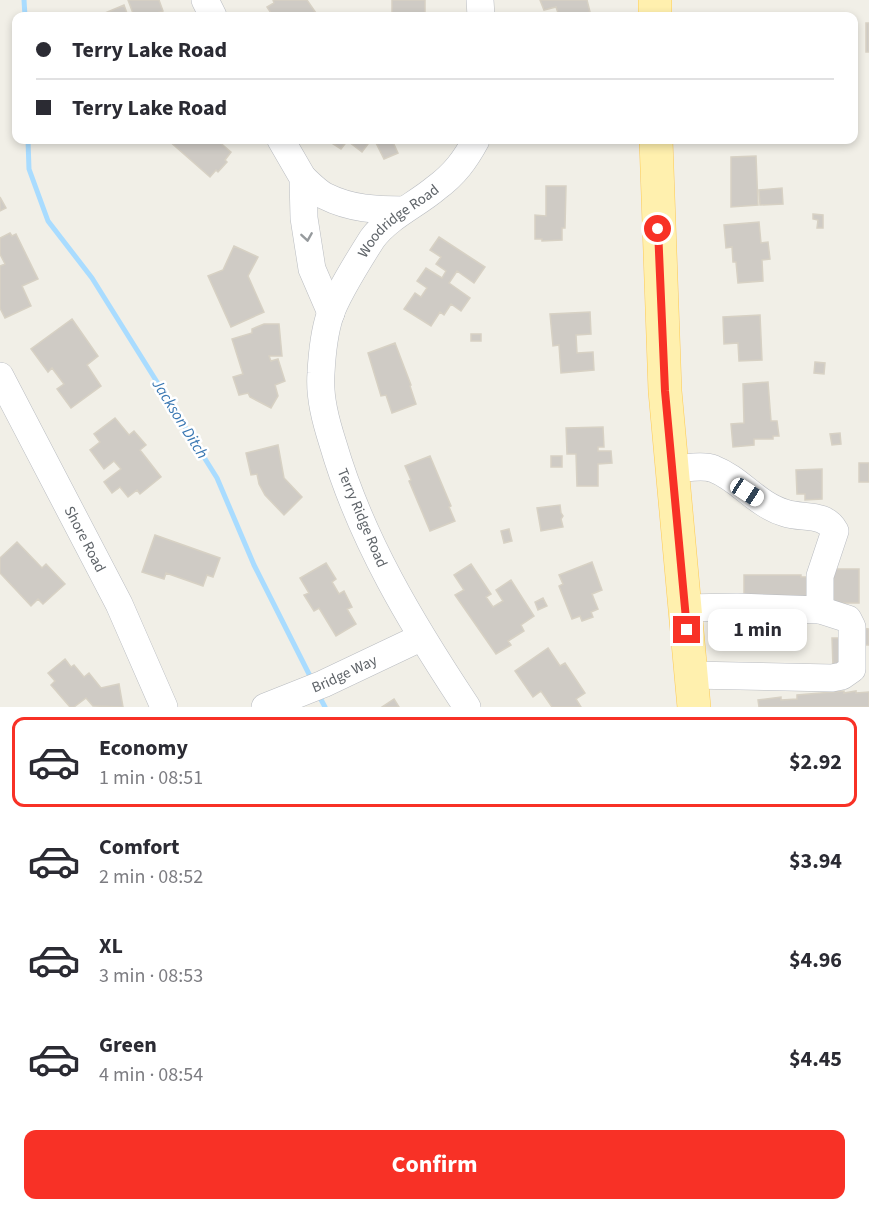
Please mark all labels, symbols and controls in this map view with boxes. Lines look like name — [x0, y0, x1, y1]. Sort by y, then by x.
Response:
text: Terry Lake Road — [72, 34, 227, 66]
text: Terry Lake Road — [72, 92, 227, 124]
street label: Woodridge Road — [352, 179, 444, 262]
route start — [644, 215, 671, 242]
one-way arrow — [300, 231, 313, 241]
water label: Jackson Ditch — [146, 374, 213, 463]
street label: Terry Ridge Road — [332, 465, 392, 571]
car — [727, 475, 767, 509]
street label: Shore Road — [59, 502, 111, 576]
callout: 1 min — [708, 609, 807, 651]
route end — [673, 616, 700, 643]
text: 1 min — [733, 616, 782, 644]
street label: Bridge Way — [309, 649, 380, 698]
text: Economy — [99, 732, 188, 764]
icon: car — [27, 735, 81, 789]
text: $2.92 — [789, 746, 842, 778]
text: 1 min · 08:51 — [99, 764, 203, 792]
text: Comfort — [99, 831, 180, 863]
icon: car — [27, 834, 81, 888]
text: $3.94 — [789, 845, 842, 877]
text: 2 min · 08:52 — [99, 863, 203, 891]
text: XL — [99, 930, 123, 962]
icon: car — [27, 933, 81, 987]
text: $4.96 — [789, 944, 842, 976]
text: 3 min · 08:53 — [99, 962, 203, 990]
text: Green — [99, 1029, 157, 1061]
icon: car — [27, 1032, 81, 1086]
text: $4.45 — [789, 1043, 842, 1075]
text: 4 min · 08:54 — [99, 1061, 203, 1089]
button: Confirm — [24, 1130, 845, 1199]

